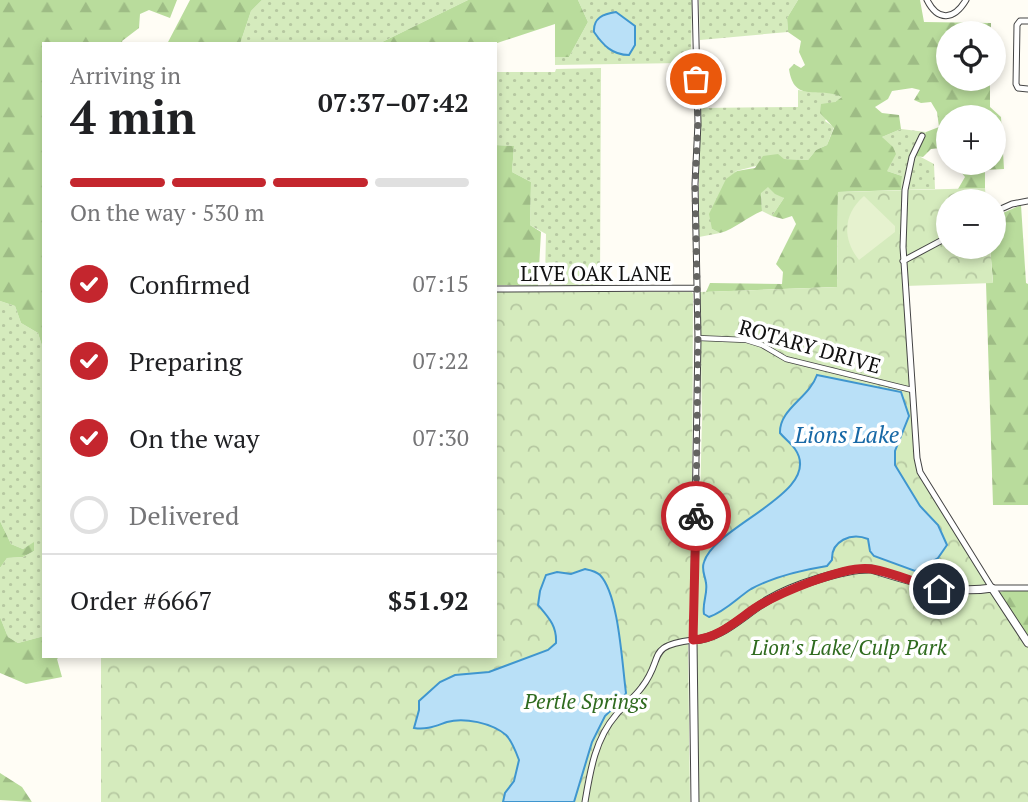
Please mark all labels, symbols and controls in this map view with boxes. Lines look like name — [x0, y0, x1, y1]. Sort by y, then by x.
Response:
map controls — [936, 21, 1006, 259]
button: locate — [936, 21, 1006, 91]
pin — [666, 49, 726, 109]
text: Arriving in — [70, 60, 181, 91]
icon: bag — [677, 60, 715, 98]
text: 07:37–07:42 — [318, 85, 469, 119]
text: 4 min — [70, 86, 196, 147]
button: + — [936, 105, 1006, 175]
button: − — [936, 189, 1006, 259]
text: On the way · 530 m — [70, 197, 264, 228]
street label: LIVE OAK LANE — [520, 259, 672, 287]
icon: check — [70, 265, 108, 303]
text: Confirmed — [129, 267, 250, 301]
text: 07:15 — [412, 268, 469, 299]
street label: ROTARY DRIVE — [736, 312, 884, 380]
icon: check — [70, 342, 108, 380]
text: Preparing — [129, 344, 242, 378]
text: 07:22 — [412, 345, 469, 376]
icon: check — [70, 419, 108, 457]
water label: Lions Lake — [794, 419, 899, 450]
text: On the way — [129, 421, 260, 455]
text: 07:30 — [412, 422, 469, 453]
courier — [661, 481, 731, 551]
icon: bike — [677, 497, 715, 535]
text: Delivered — [129, 498, 239, 532]
pin — [909, 559, 969, 619]
icon: home — [920, 570, 958, 608]
text: Order #6667 — [70, 583, 212, 617]
text: $51.92 — [388, 583, 469, 617]
park label: Lion's Lake/Culp Park — [750, 633, 948, 661]
park label: Pertle Springs — [523, 687, 648, 715]

